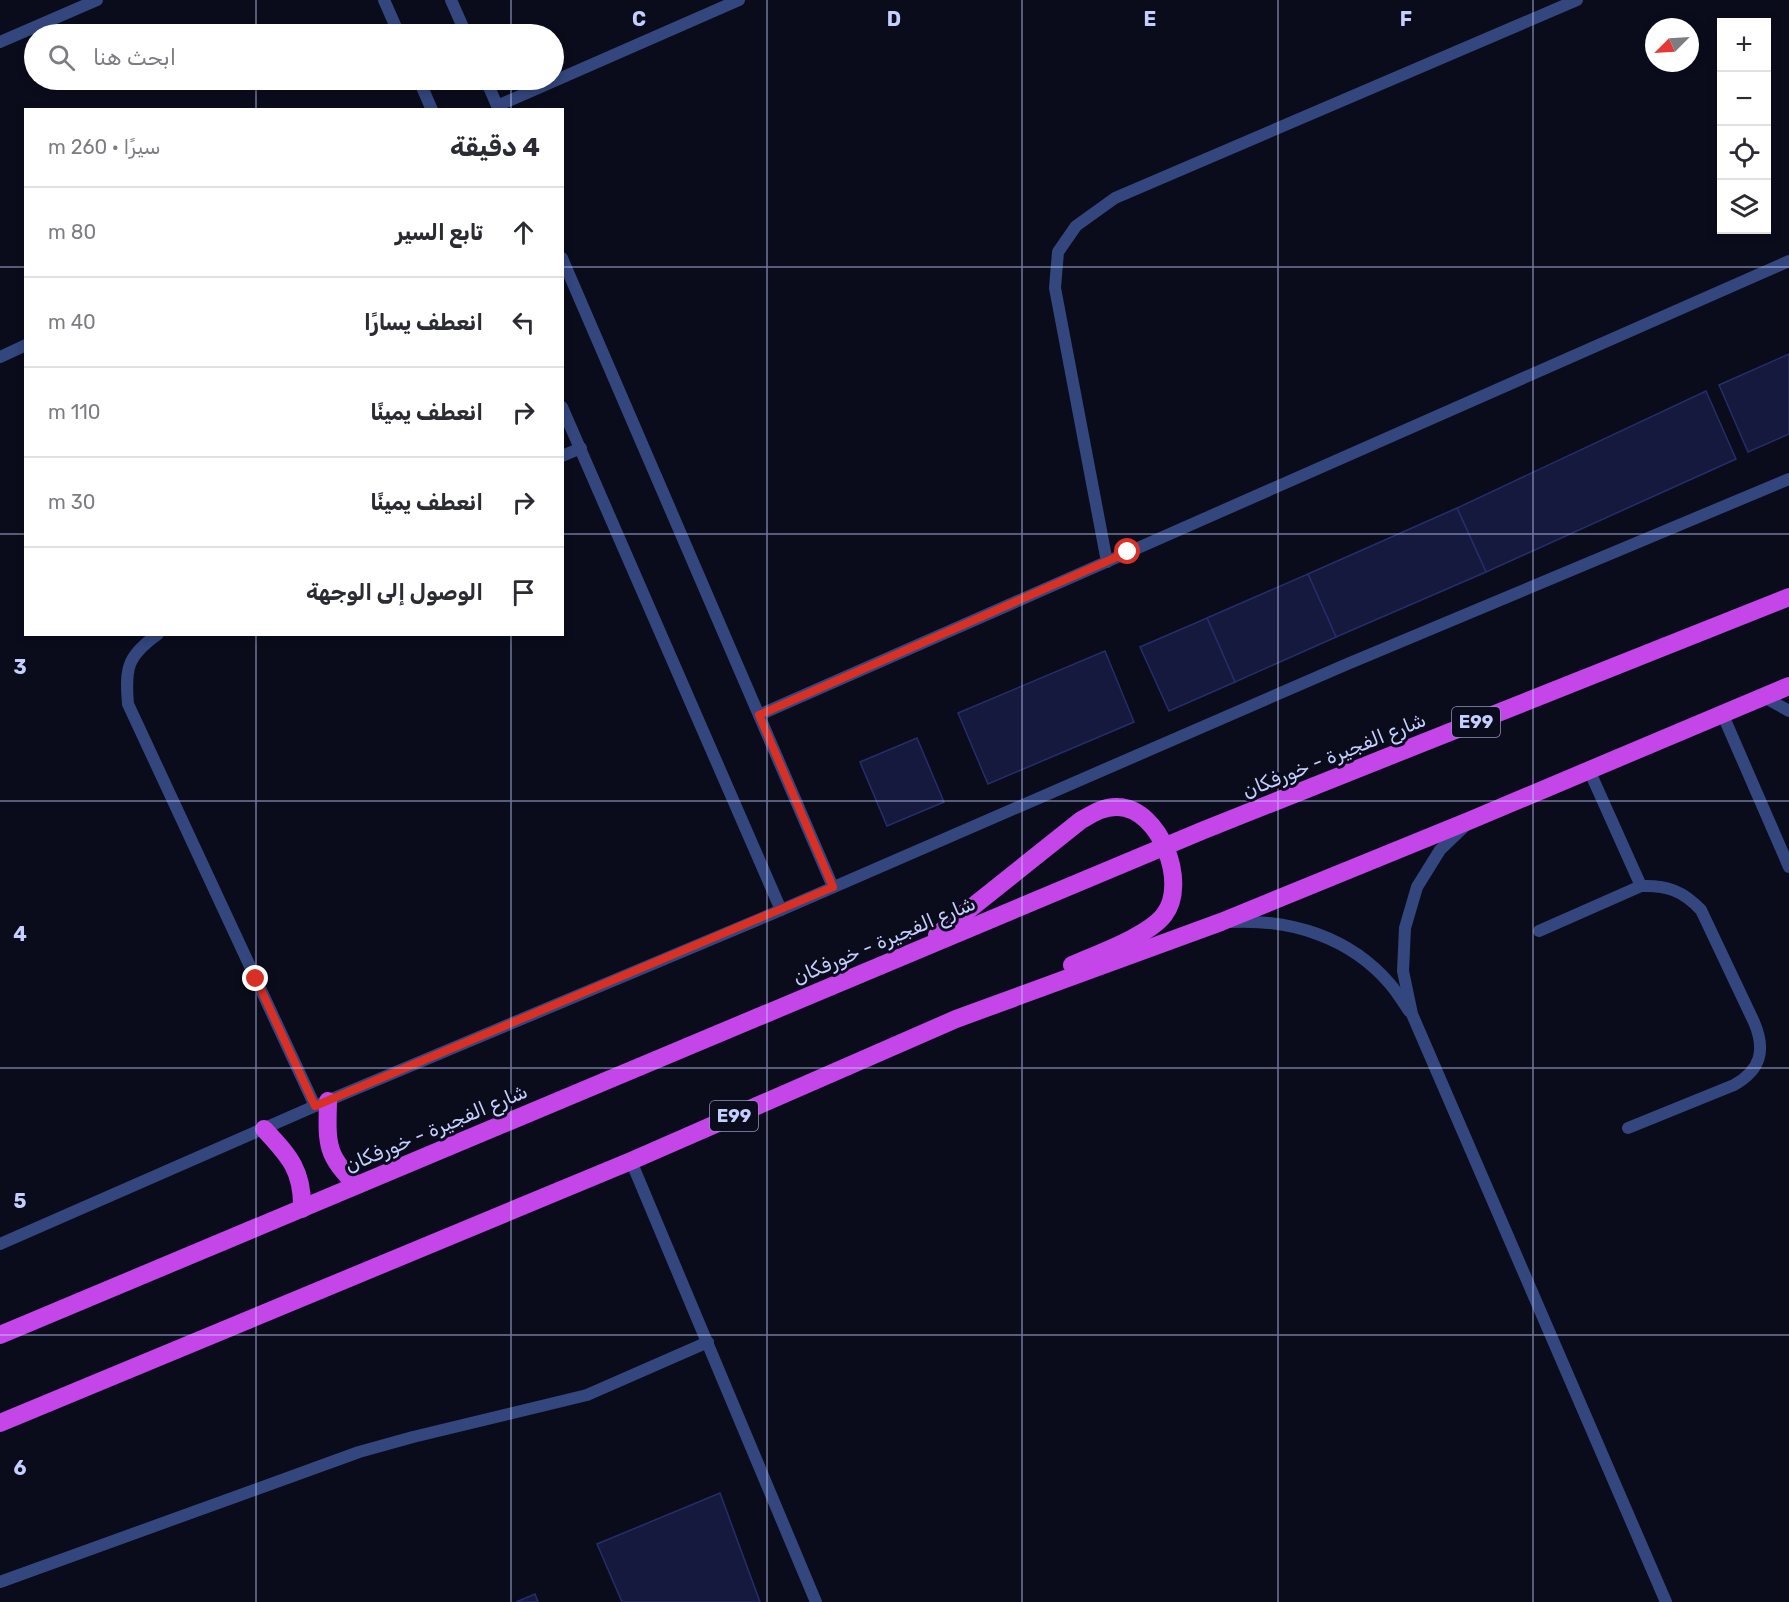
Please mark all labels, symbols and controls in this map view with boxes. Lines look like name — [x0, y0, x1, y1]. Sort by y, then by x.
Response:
text: C — [632, 7, 646, 31]
text: D — [887, 7, 901, 31]
text: E — [1144, 7, 1156, 31]
text: F — [1400, 7, 1412, 31]
north arrow — [1645, 18, 1699, 72]
map controls — [1717, 18, 1771, 234]
button: + — [1717, 18, 1771, 72]
search box — [24, 24, 564, 90]
icon: search — [45, 41, 78, 74]
text: ابحث هنا — [93, 44, 176, 71]
button: − — [1717, 72, 1771, 126]
button: locate — [1717, 126, 1771, 180]
text: 4 دقيقة — [450, 132, 540, 163]
text: سيرًا · 260 m — [48, 135, 161, 159]
button: layers — [1717, 180, 1771, 234]
icon: ahead — [507, 216, 540, 249]
text: تابع السير — [395, 219, 483, 246]
text: 80 m — [48, 220, 96, 244]
icon: left — [507, 306, 540, 339]
text: انعطف يسارًا — [364, 309, 483, 336]
text: 40 m — [48, 310, 96, 334]
icon: right — [507, 396, 540, 429]
text: انعطف يمينًا — [370, 399, 483, 426]
text: 110 m — [48, 400, 101, 424]
icon: right — [507, 486, 540, 519]
text: انعطف يمينًا — [370, 489, 483, 516]
text: 30 m — [48, 490, 95, 514]
route start — [1114, 538, 1140, 564]
icon: arrive — [507, 576, 540, 609]
text: الوصول إلى الوجهة — [306, 579, 483, 606]
text: 3 — [13, 655, 27, 679]
street label: شارع الفجيرة - خورفكان — [1239, 707, 1430, 805]
road number: E99 — [1452, 707, 1500, 737]
street label: شارع الفجيرة - خورفكان — [789, 891, 980, 991]
text: 4 — [13, 922, 27, 946]
route end — [242, 965, 268, 991]
street label: شارع الفجيرة - خورفكان — [341, 1079, 532, 1179]
road number: E99 — [710, 1101, 758, 1131]
text: 5 — [14, 1189, 27, 1213]
text: 6 — [13, 1456, 27, 1480]

